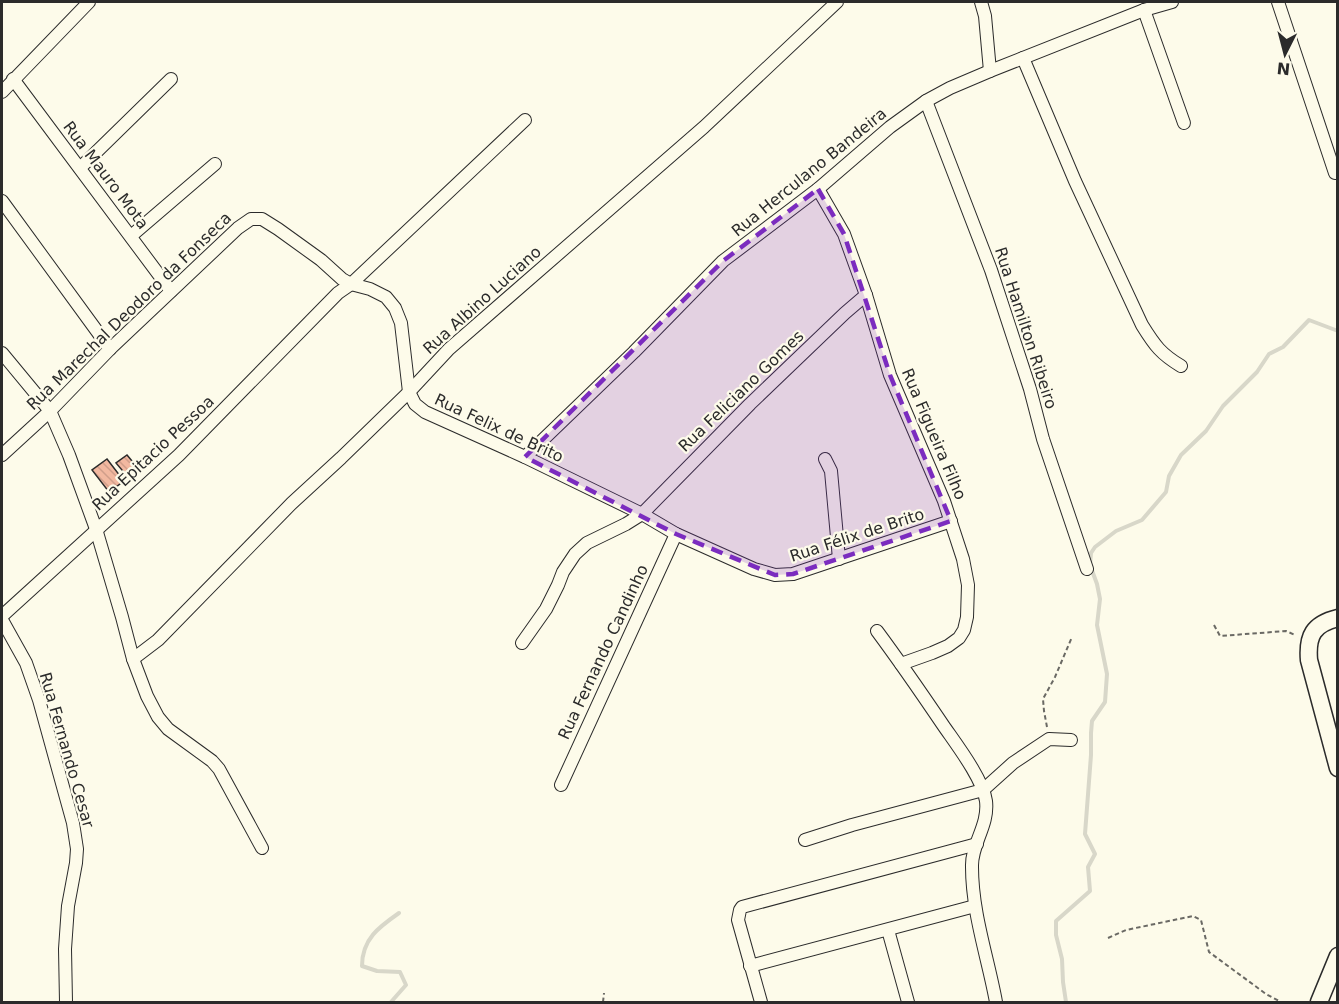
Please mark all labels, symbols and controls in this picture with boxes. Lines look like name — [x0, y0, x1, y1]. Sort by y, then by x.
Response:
north arrow — [1255, 24, 1315, 84]
text: N — [1276, 58, 1291, 79]
street label: Rua Herculano Bandeira — [728, 104, 890, 240]
street label: Rua Mauro Mota — [59, 117, 153, 233]
street label: Rua Marechal Deodoro da Fonseca — [23, 208, 235, 414]
street label: Rua Albino Luciano — [419, 242, 545, 358]
street label: Rua Hamilton Ribeiro — [991, 245, 1061, 411]
street label: Rua Feliciano Gomes — [675, 326, 807, 456]
street label: Rua Figueira Filho — [898, 365, 970, 503]
street label: Rua Felix de Brito — [431, 390, 567, 466]
street label: Rua Epitacio Pessoa — [88, 392, 218, 514]
street label: Rua Félix de Brito — [787, 504, 927, 566]
street label: Rua Fernando Candinho — [554, 562, 652, 742]
street label: Rua Fernando Cesar — [36, 670, 98, 830]

